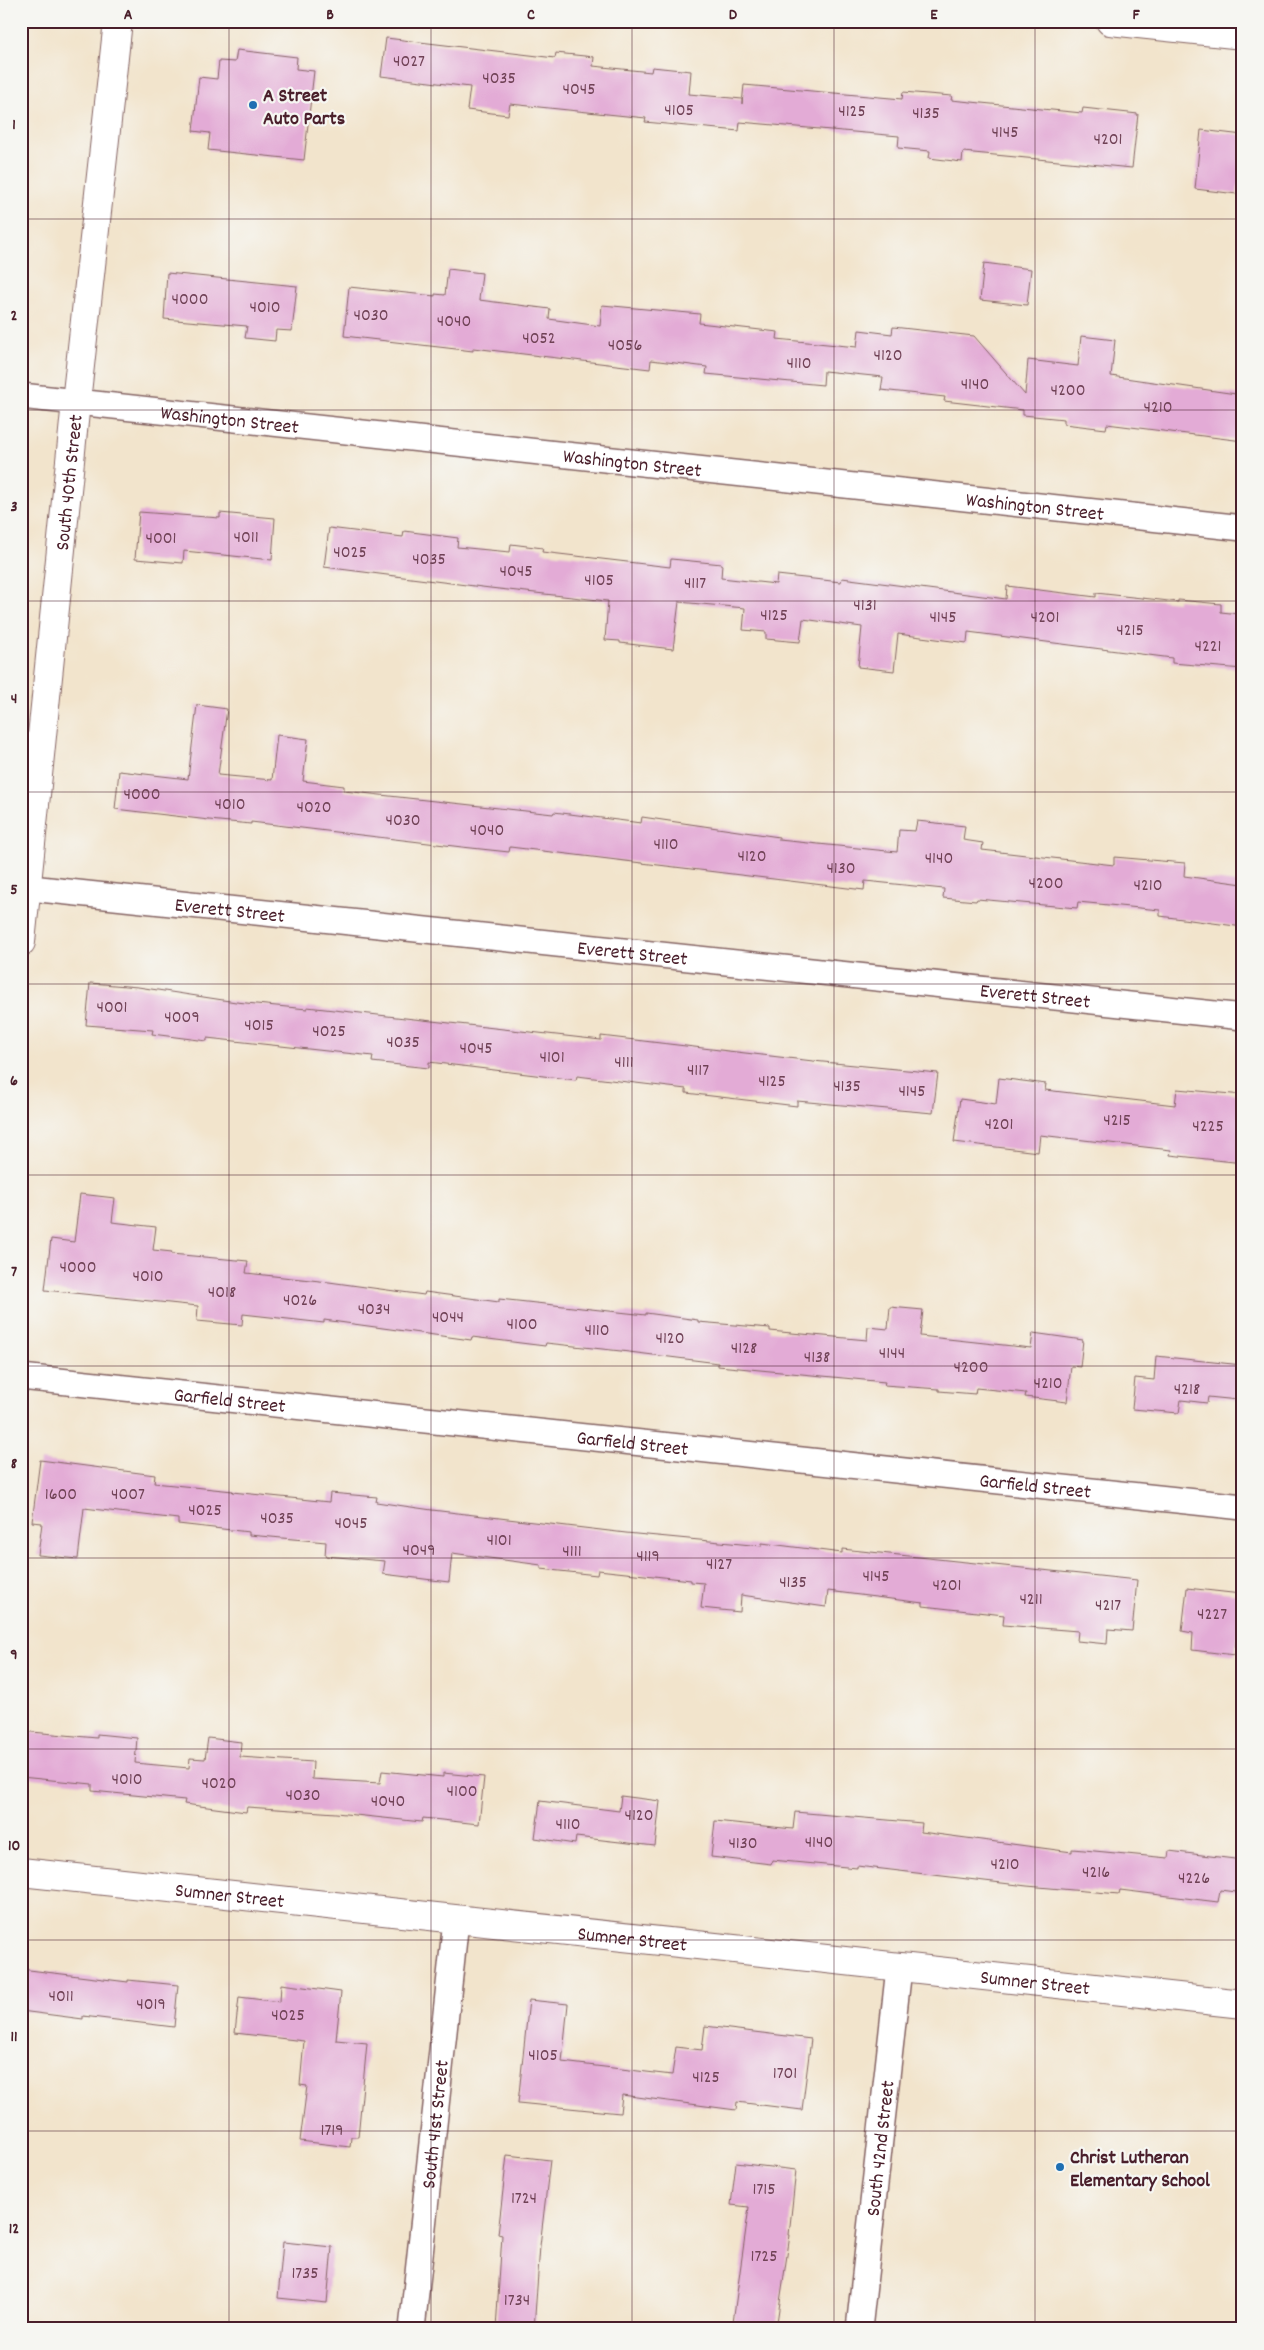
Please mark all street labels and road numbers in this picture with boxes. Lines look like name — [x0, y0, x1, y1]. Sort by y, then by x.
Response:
street label: Washington Street — [159, 400, 300, 443]
street label: South 40th Street — [50, 413, 92, 552]
street label: Washington Street — [562, 444, 703, 486]
street label: Washington Street — [964, 487, 1105, 530]
street label: Everett Street — [173, 892, 286, 932]
street label: Everett Street — [576, 935, 689, 975]
street label: Everett Street — [979, 978, 1091, 1018]
street label: Garfield Street — [172, 1382, 287, 1422]
street label: Garfield Street — [575, 1425, 690, 1465]
street label: Garfield Street — [978, 1468, 1092, 1508]
street label: Sumner Street — [173, 1878, 286, 1917]
street label: Sumner Street — [576, 1921, 688, 1961]
street label: Sumner Street — [979, 1965, 1091, 2004]
street label: South 41st Street — [416, 2059, 458, 2190]
street label: South 42nd Street — [861, 2079, 903, 2218]

